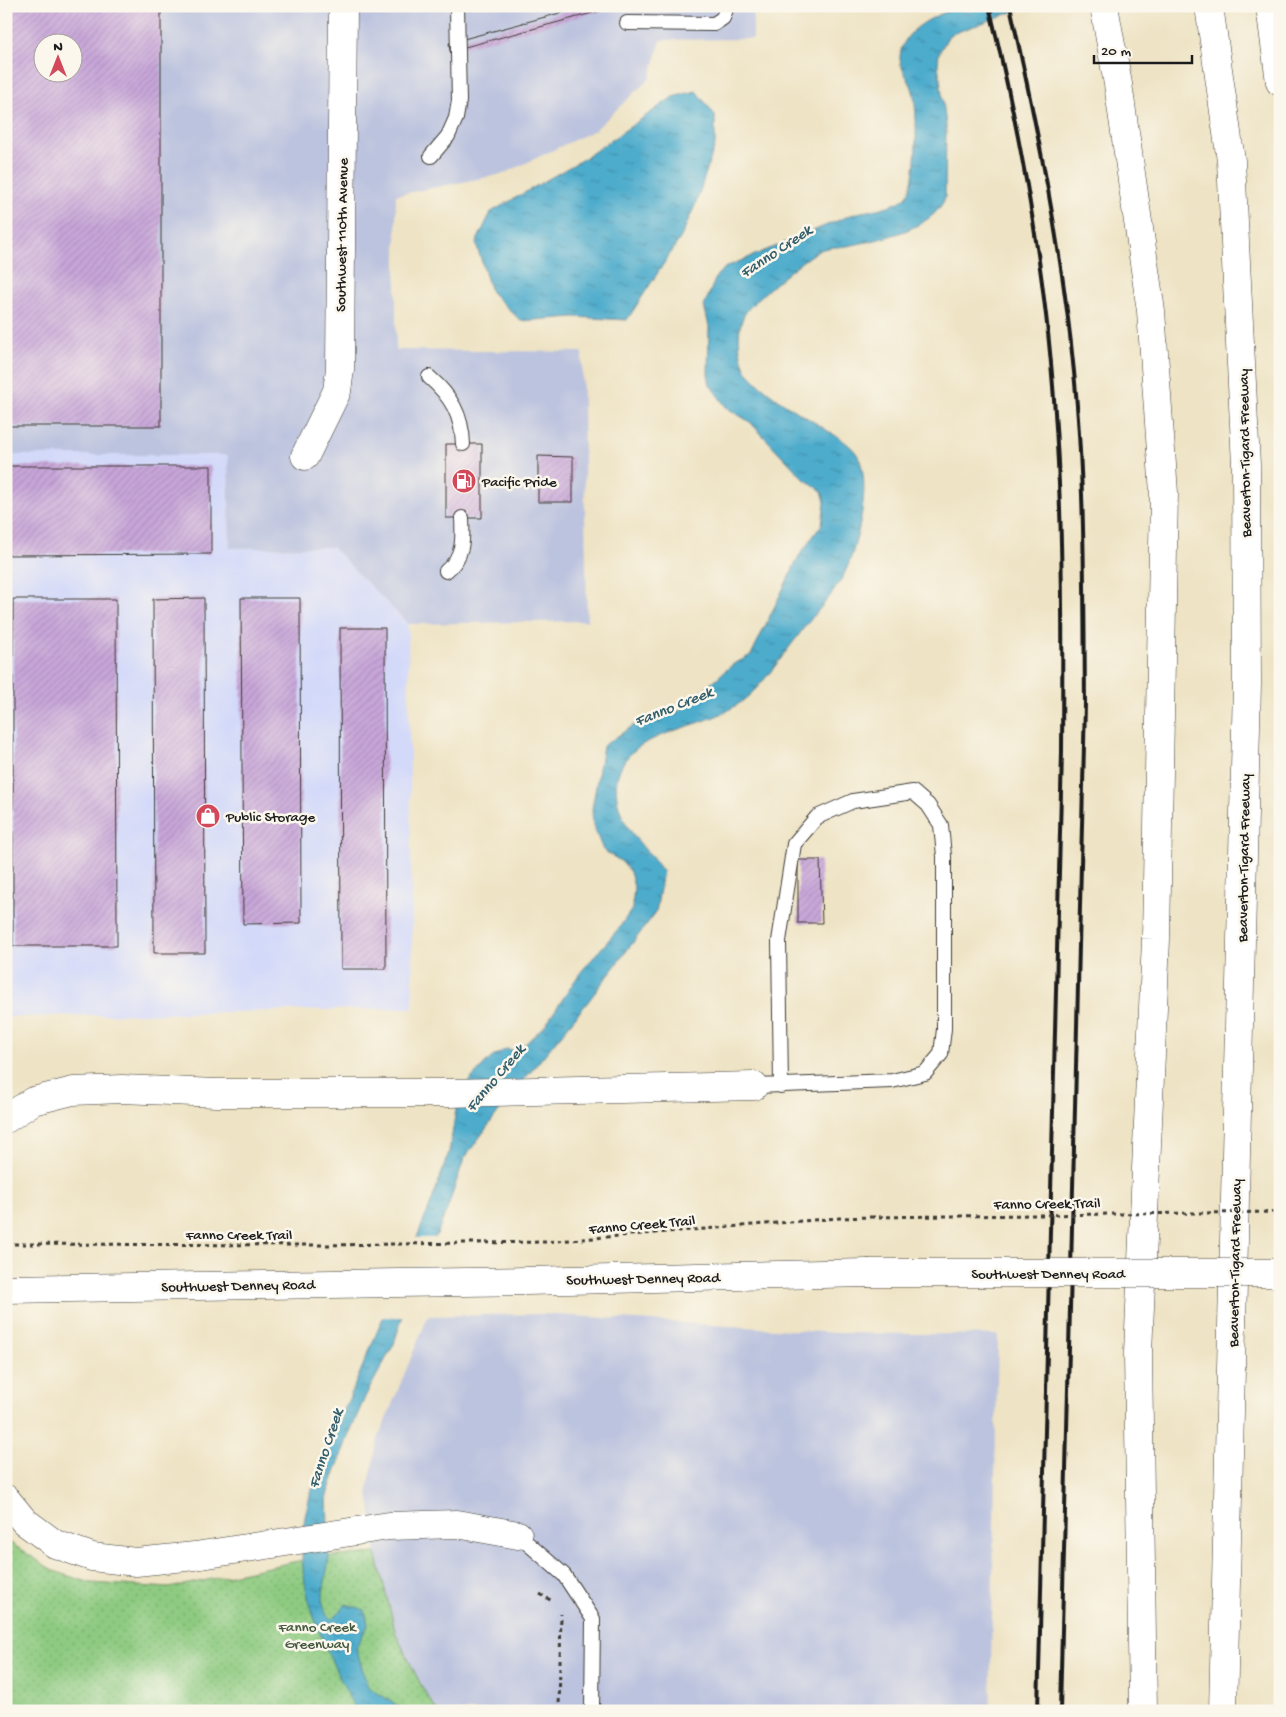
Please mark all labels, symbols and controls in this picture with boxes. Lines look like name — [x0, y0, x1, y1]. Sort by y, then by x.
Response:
north arrow — [32, 32, 82, 82]
scale bar — [1094, 32, 1191, 64]
text: N — [53, 39, 63, 56]
text: 20 m — [1101, 43, 1131, 61]
street label: Southwest 110th Avenue — [333, 158, 353, 312]
water label: Fanno Creek — [738, 221, 818, 284]
street label: Beaverton-Tigard Freeway — [1236, 368, 1256, 538]
fuel station icon: Pacific Pride — [451, 468, 477, 494]
place label: Pacific Pride — [481, 474, 557, 492]
water label: Fanno Creek — [633, 683, 718, 732]
street label: Beaverton-Tigard Freeway — [1235, 773, 1255, 943]
shop icon: Public Storage — [195, 803, 221, 829]
place label: Public Storage — [225, 809, 315, 827]
water label: Fanno Creek — [463, 1040, 532, 1117]
street label: Beaverton-Tigard Freeway — [1226, 1178, 1246, 1348]
street label: Fanno Creek Trail — [993, 1195, 1101, 1215]
street label: Fanno Creek Trail — [587, 1212, 696, 1240]
street label: Fanno Creek Trail — [185, 1227, 292, 1245]
street label: Southwest Denney Road — [971, 1266, 1126, 1284]
street label: Southwest Denney Road — [566, 1270, 721, 1290]
street label: Southwest Denney Road — [161, 1277, 316, 1297]
water label: Fanno Creek — [306, 1405, 350, 1491]
park label: Fanno Creek Greenway — [277, 1619, 357, 1654]

